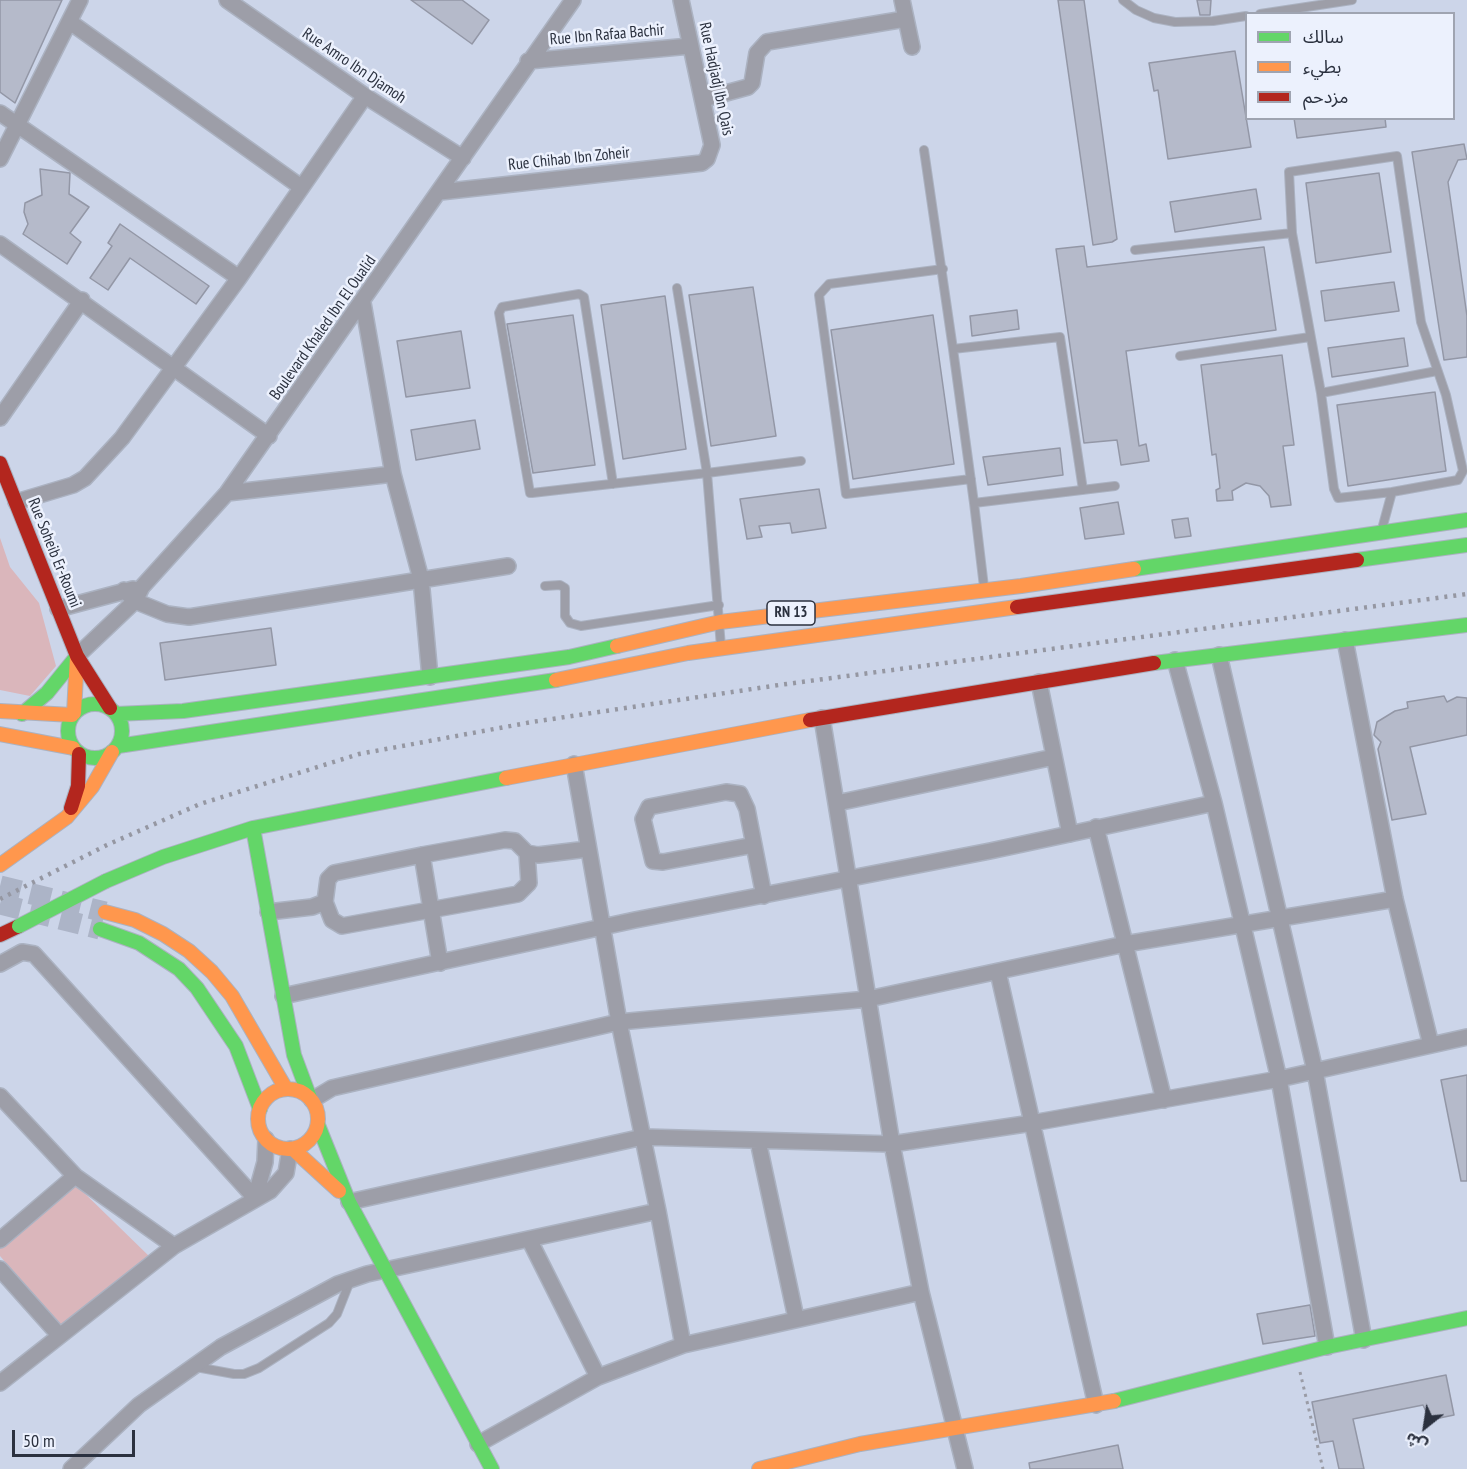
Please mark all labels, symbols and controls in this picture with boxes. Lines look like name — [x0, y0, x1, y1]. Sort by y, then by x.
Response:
legend — [1245, 12, 1455, 120]
street label: Rue Ibn Rafaa Bachir — [549, 20, 665, 50]
street label: Rue Hadjadj Ibn Qais — [695, 21, 737, 137]
street label: Rue Amro Ibn Djamoh — [298, 24, 410, 108]
text: سالك — [1303, 25, 1344, 48]
text: بطيء — [1303, 55, 1341, 78]
text: مزدحم — [1303, 85, 1348, 108]
street label: Rue Chihab Ibn Zoheir — [507, 143, 631, 175]
street label: Boulevard Khaled Ibn El Oualid — [266, 252, 380, 404]
street label: Rue Soheib Er-Roumi — [23, 495, 85, 611]
road number: RN 13 — [767, 601, 815, 625]
north arrow — [1395, 1397, 1455, 1457]
scale bar — [15, 1418, 138, 1456]
text: ش — [1402, 1428, 1430, 1457]
text: 50 m — [23, 1429, 55, 1452]

